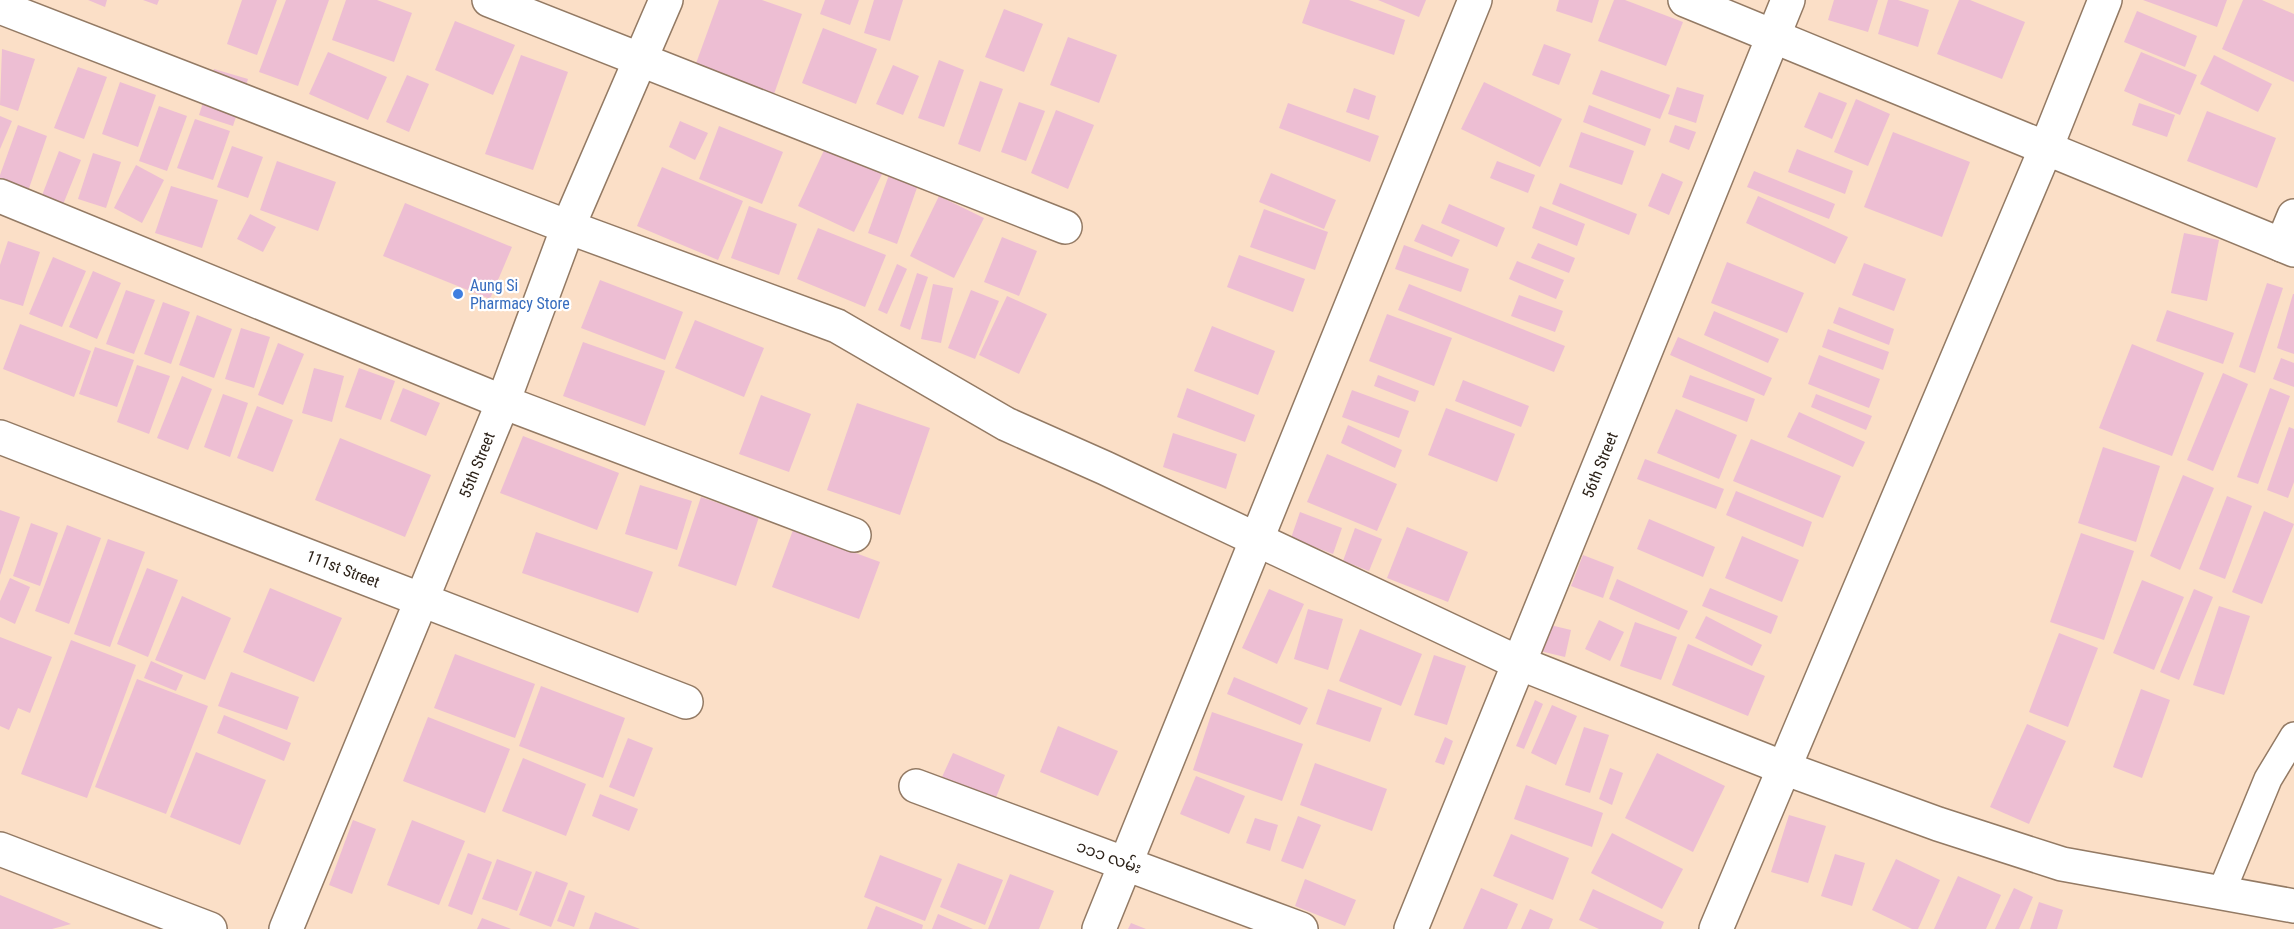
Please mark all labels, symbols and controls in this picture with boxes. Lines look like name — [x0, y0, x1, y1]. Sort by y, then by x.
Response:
place label: Aung Si Pharmacy Store — [470, 276, 570, 313]
marker: Aung Si Pharmacy Store — [451, 287, 465, 301]
street label: 55th Street — [455, 429, 499, 501]
street label: 56th Street — [1578, 429, 1622, 501]
street label: 111st Street — [304, 546, 383, 592]
street label: ၁၁၁ လမ်း — [1074, 835, 1145, 878]

